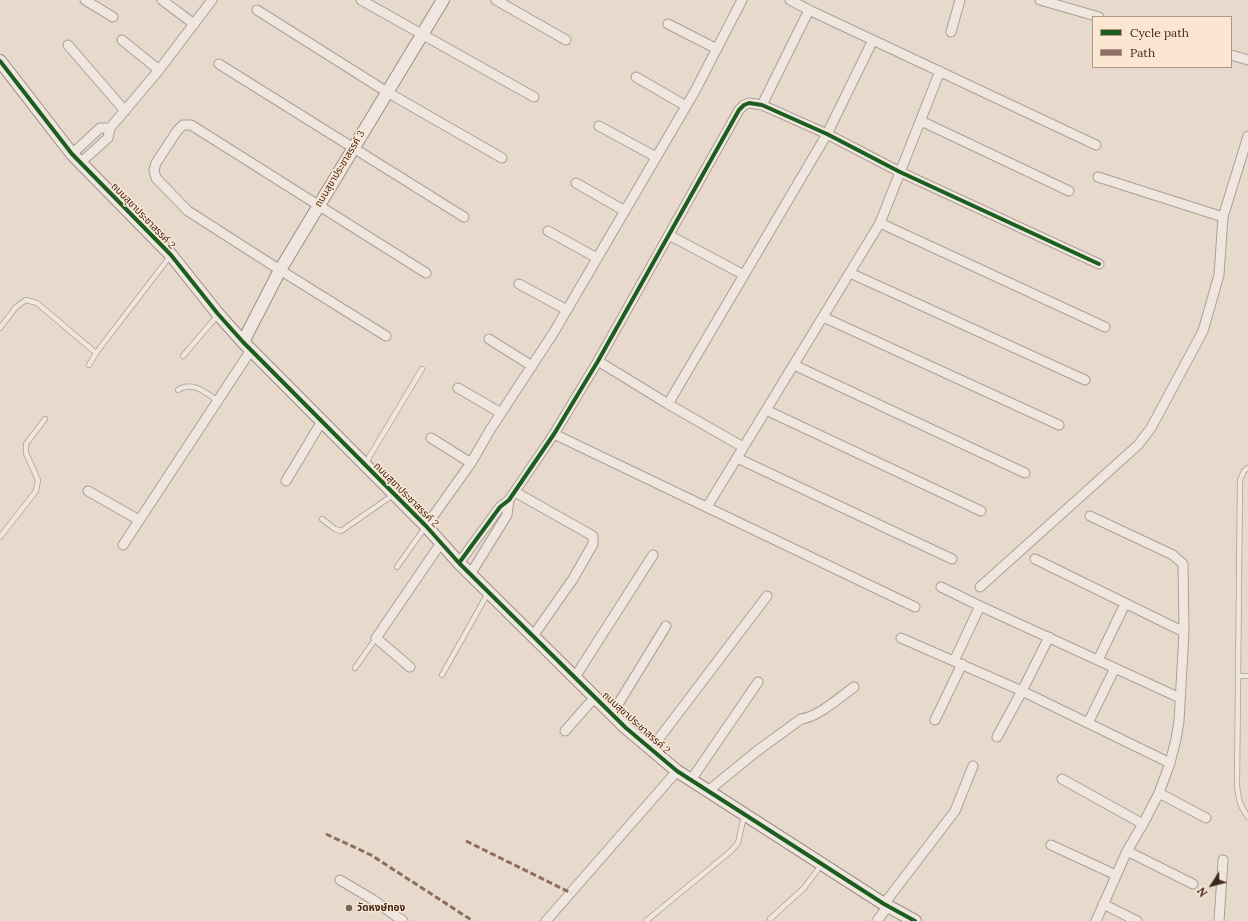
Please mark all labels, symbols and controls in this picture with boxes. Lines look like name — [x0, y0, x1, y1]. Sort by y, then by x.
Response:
legend — [1092, 16, 1232, 68]
text: Cycle path — [1130, 25, 1189, 40]
text: Path — [1130, 45, 1155, 60]
street label: ถนนสุขาประชาสรรค์ 3 — [312, 129, 368, 209]
street label: ถนนสุขาประชาสรรค์ 2 — [108, 181, 178, 251]
street label: ถนนสุขาประชาสรรค์ 2 — [371, 460, 441, 530]
street label: ถนนสุขาประชาสรรค์ 2 — [600, 689, 672, 757]
north arrow — [1192, 865, 1232, 905]
text: N — [1194, 885, 1210, 900]
place label: วัดหงษ์ทอง — [357, 902, 405, 914]
marker: วัดหงษ์ทอง — [344, 903, 354, 913]

